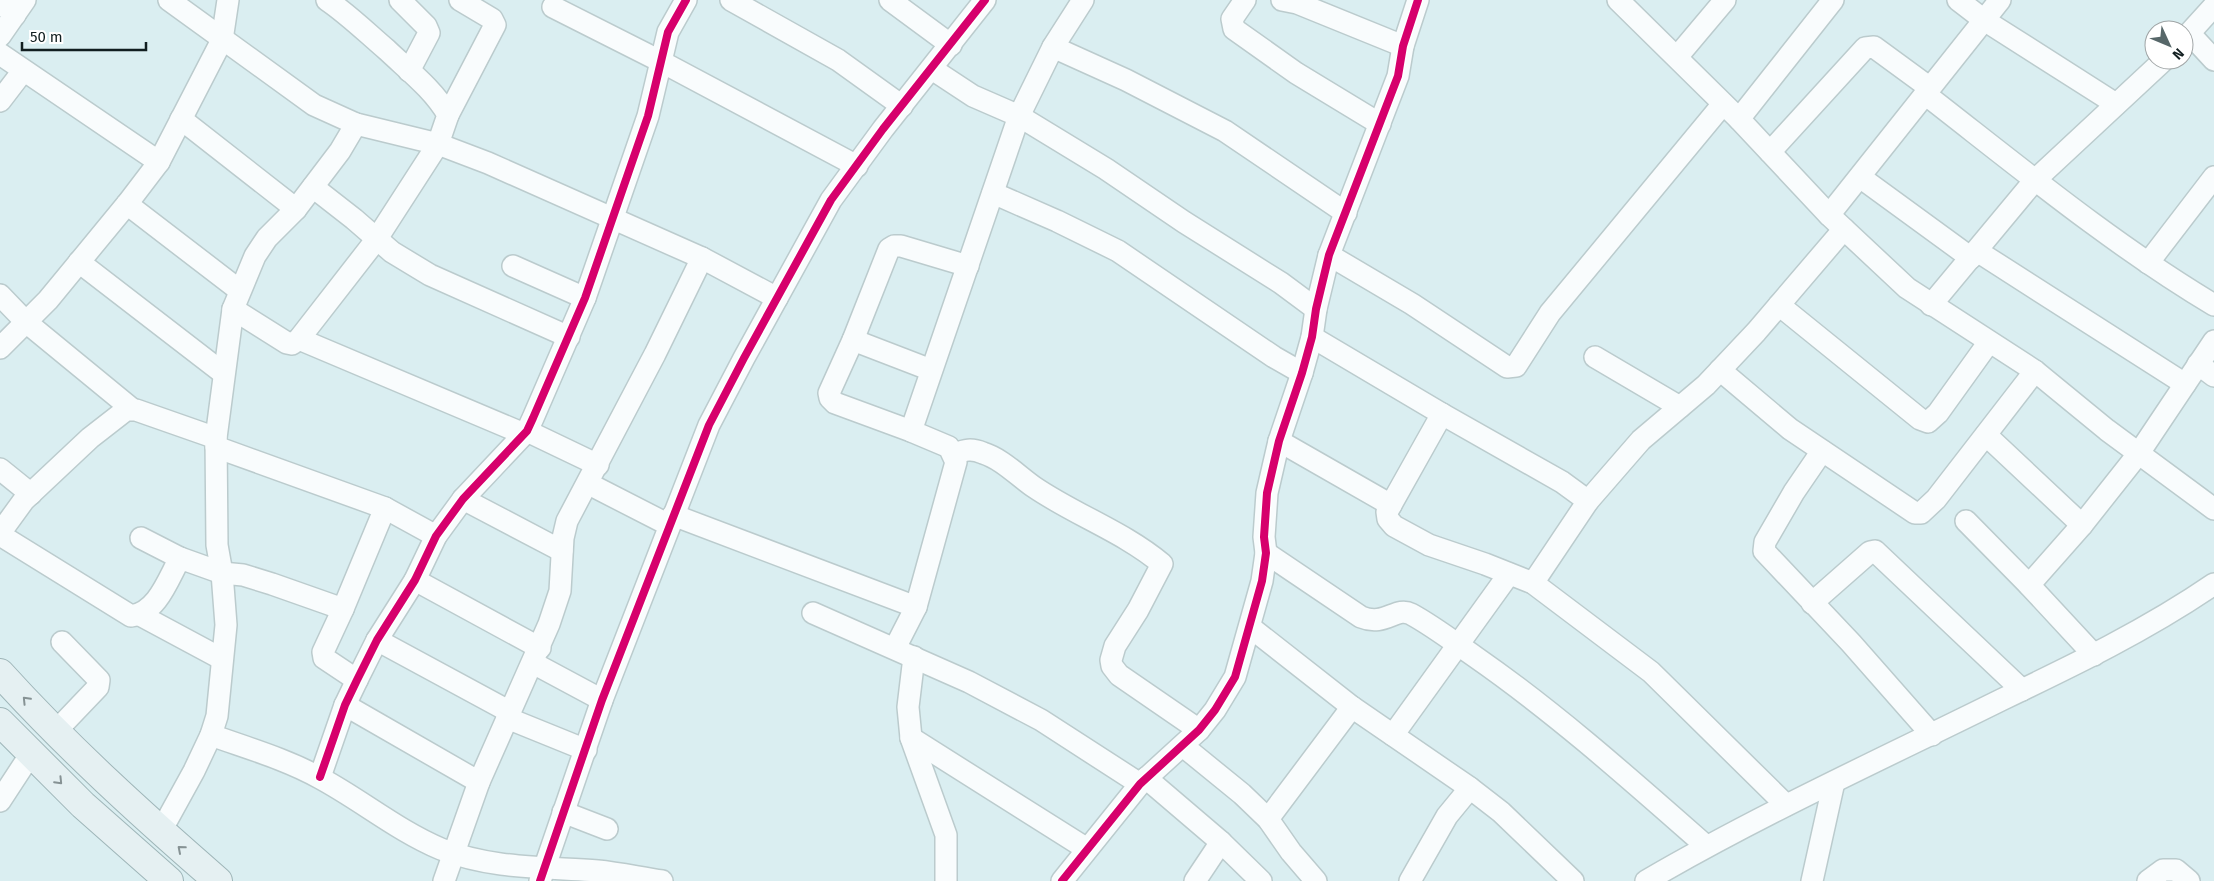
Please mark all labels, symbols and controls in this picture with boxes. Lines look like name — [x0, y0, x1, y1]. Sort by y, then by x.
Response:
scale bar — [22, 20, 146, 52]
north arrow — [2144, 20, 2194, 70]
text: 50 m — [30, 28, 63, 46]
text: N — [2169, 44, 2187, 63]
one-way arrow — [23, 697, 32, 706]
one-way arrow — [53, 775, 62, 784]
one-way arrow — [178, 846, 187, 855]

